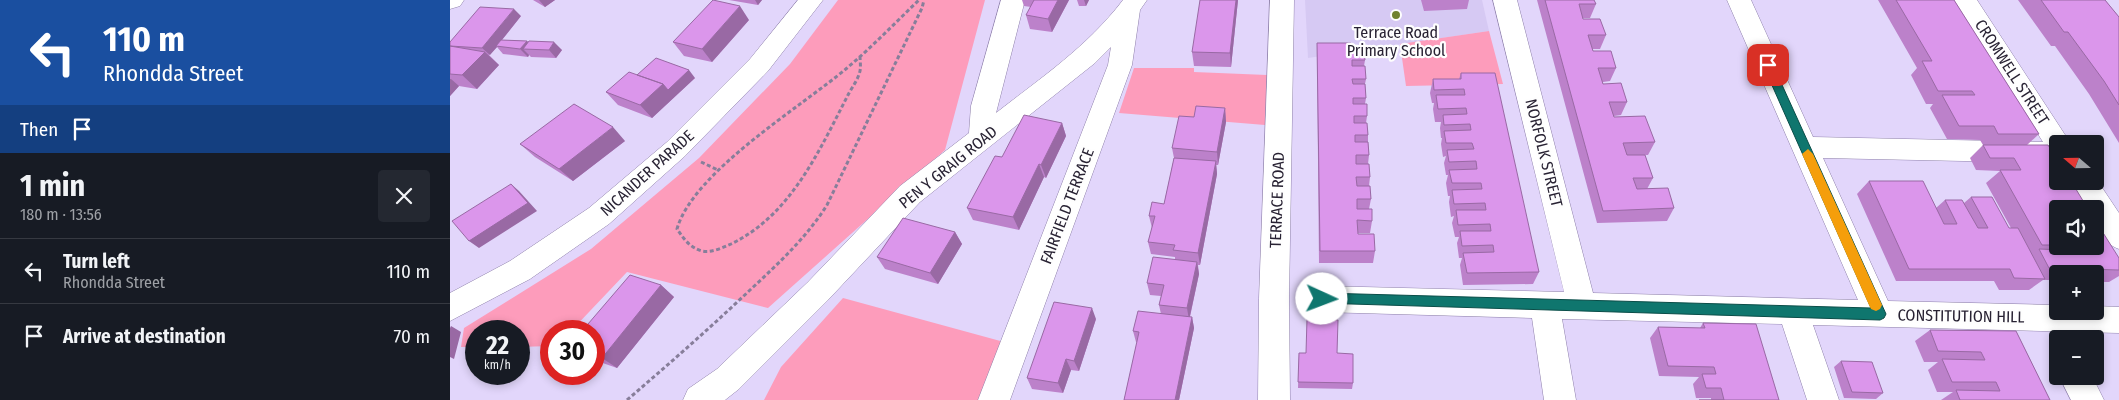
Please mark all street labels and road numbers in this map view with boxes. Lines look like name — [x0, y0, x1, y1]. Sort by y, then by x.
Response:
street label: CROMWELL STREET — [1971, 16, 2053, 129]
street label: NORFOLK STREET — [1521, 97, 1567, 210]
street label: PEN Y GRAIG ROAD — [895, 122, 1001, 212]
street label: NICANDER PARADE — [596, 126, 698, 220]
street label: FAIRFIELD TERRACE — [1036, 145, 1098, 267]
street label: TERRACE ROAD — [1266, 152, 1288, 248]
street label: CONSTITUTION HILL — [1897, 305, 2025, 327]

